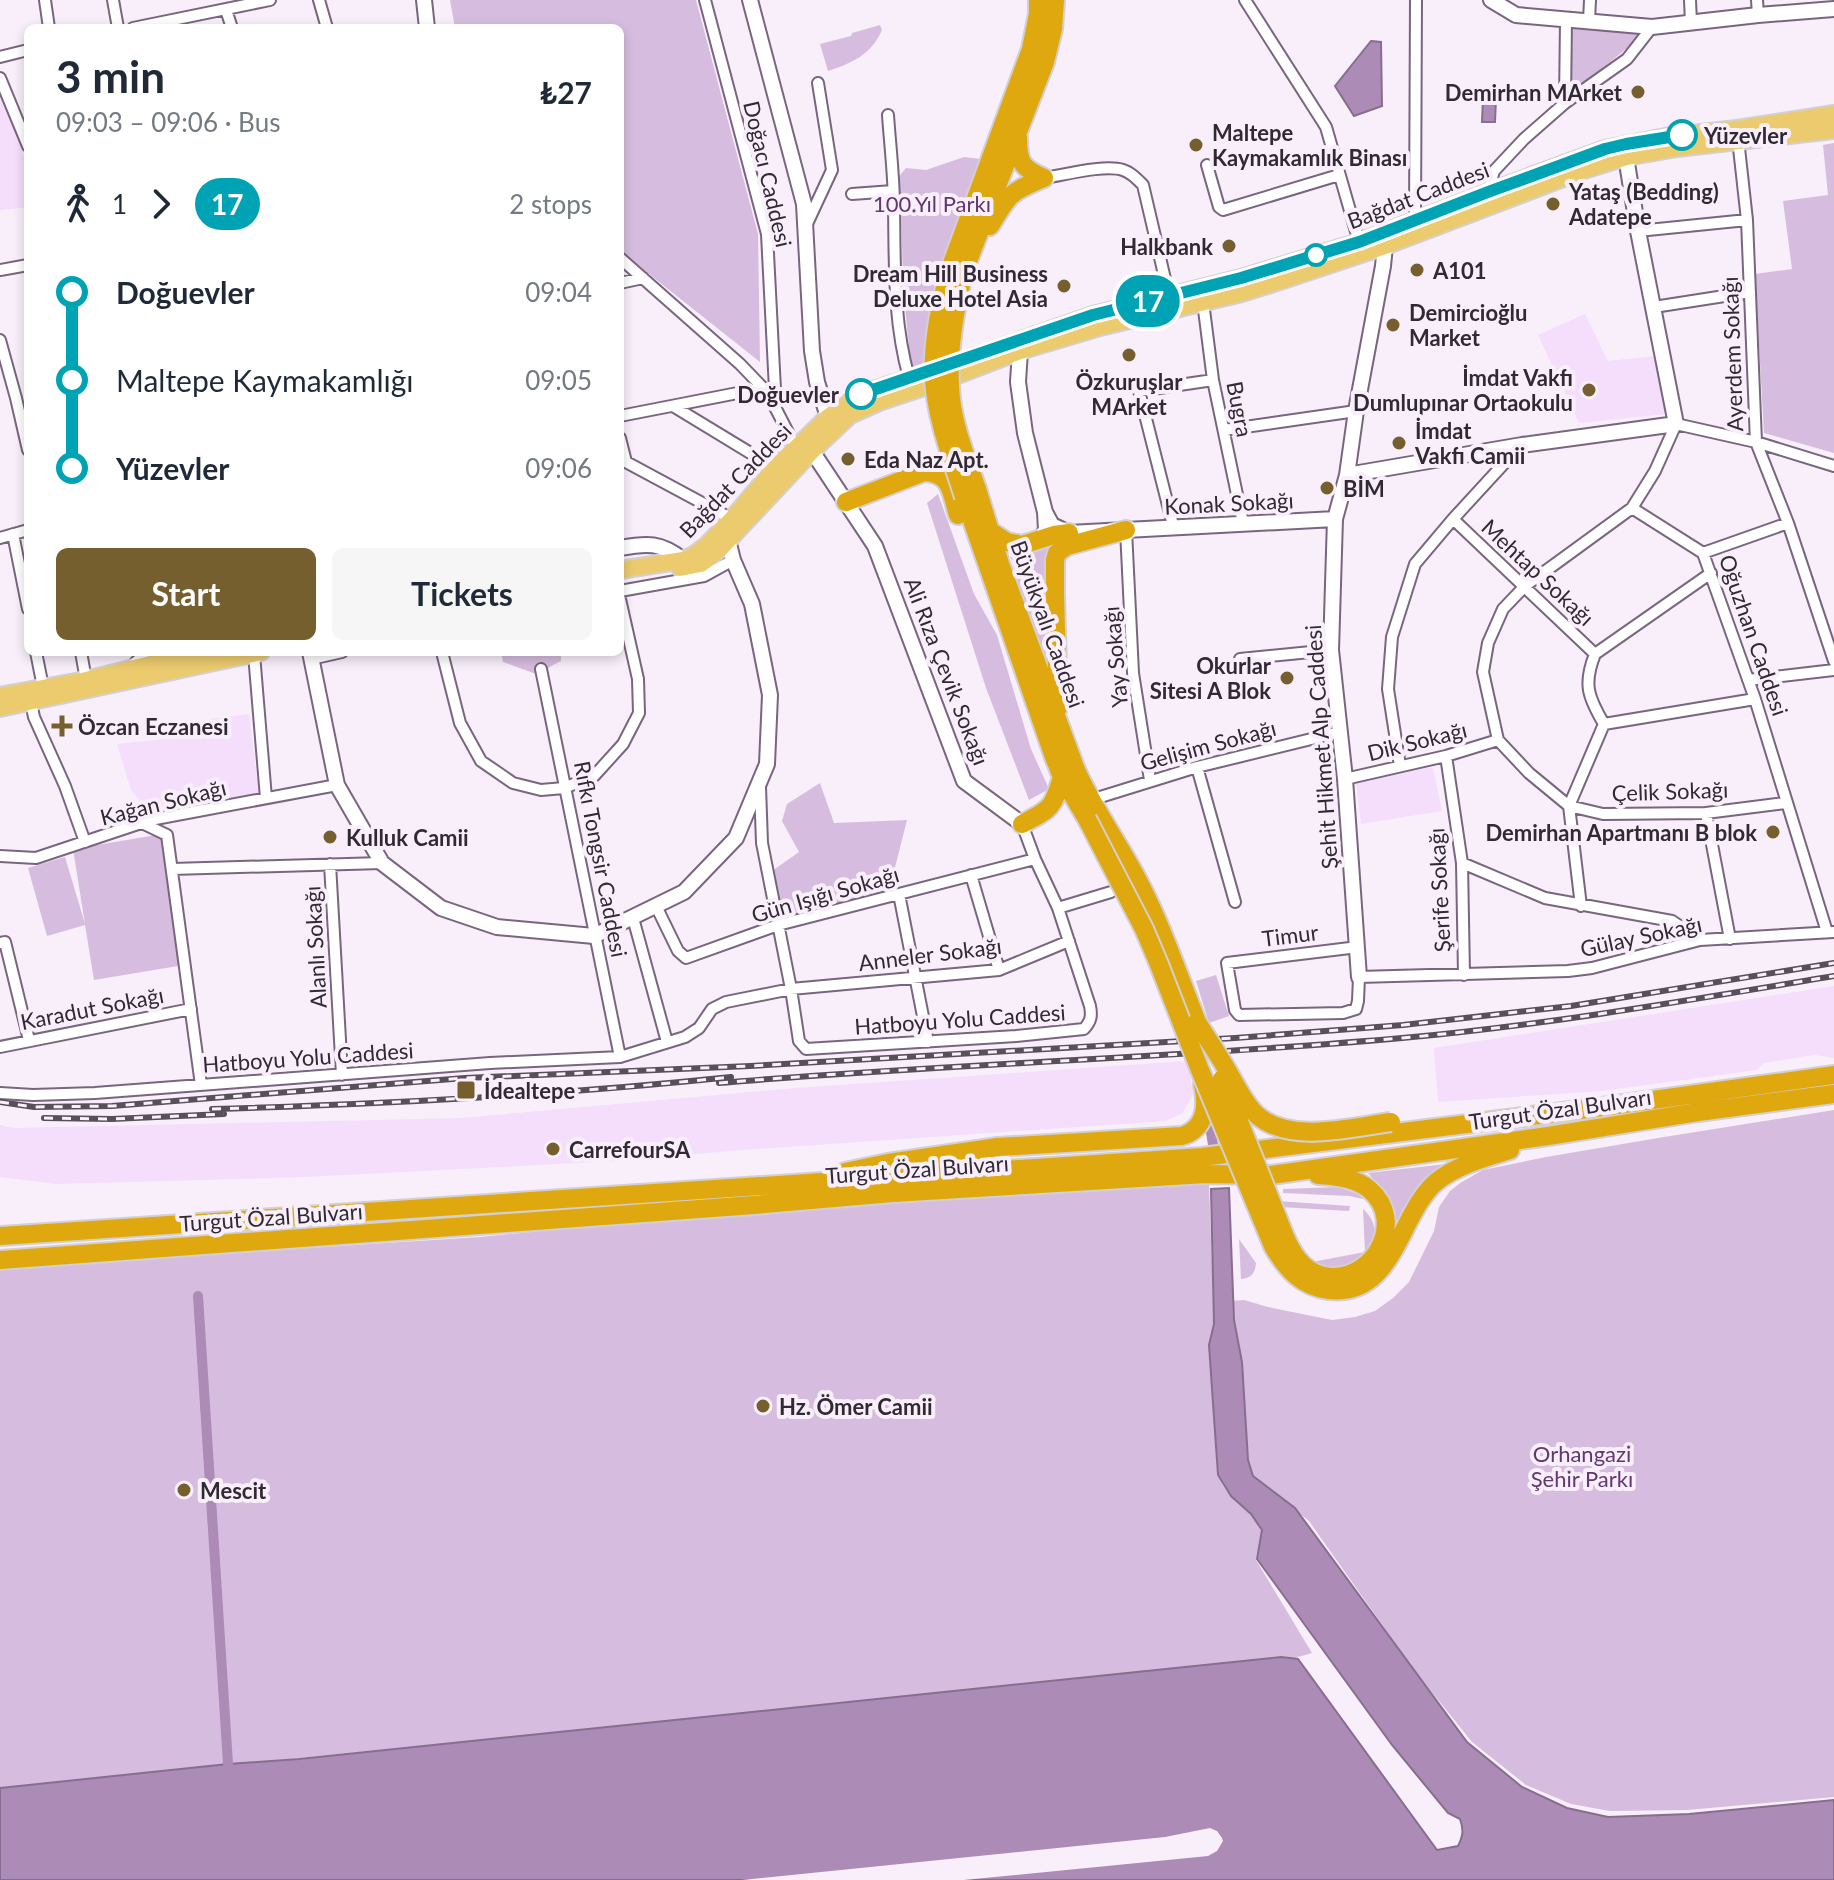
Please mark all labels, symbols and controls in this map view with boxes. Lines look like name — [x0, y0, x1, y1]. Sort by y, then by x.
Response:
text: 3 min — [56, 50, 165, 102]
text: ₺27 — [540, 74, 592, 110]
place label: Demirhan MArket — [1445, 79, 1623, 106]
marker: Demirhan MArket — [1629, 83, 1647, 101]
street label: Doğacı Caddesi — [738, 98, 798, 250]
text: 09:03 – 09:06 · Bus — [56, 106, 280, 138]
place label: Maltepe Kaymakamlık Binası — [1212, 119, 1407, 171]
marker: Yüzevler — [1667, 120, 1697, 150]
place label: Yüzevler — [1703, 122, 1788, 149]
marker: Maltepe Kaymakamlık Binası — [1187, 136, 1205, 154]
street label: Bağdat Caddesi — [1343, 156, 1493, 234]
place label: Yataş (Bedding) Adatepe — [1568, 178, 1719, 230]
icon: walk — [56, 182, 100, 226]
icon: forward — [139, 182, 183, 226]
text: 17 — [211, 187, 244, 221]
text: 1 — [112, 188, 127, 220]
text: 2 stops — [509, 188, 592, 220]
park label: 100.Yıl Parkı — [873, 190, 991, 217]
marker: Yataş (Bedding) Adatepe — [1544, 195, 1562, 213]
place label: Halkbank — [1120, 233, 1213, 260]
marker: Halkbank — [1220, 237, 1238, 255]
unlabelled marker — [1305, 244, 1327, 266]
place label: A101 — [1432, 257, 1487, 284]
place label: Dream Hill Business Deluxe Hotel Asia — [853, 260, 1048, 312]
marker: A101 — [1408, 261, 1426, 279]
text: Doğuevler — [116, 274, 255, 310]
line badge: 17 — [1112, 275, 1184, 327]
text: 09:04 — [525, 276, 592, 308]
street label: Ayerdem Sokağı — [1716, 276, 1748, 432]
marker: Dream Hill Business Deluxe Hotel Asia — [1055, 277, 1073, 295]
text: 17 — [1132, 284, 1164, 318]
place label: Demircioğlu Market — [1409, 299, 1527, 351]
marker: Demircioğlu Market — [1384, 316, 1402, 334]
marker: Özkuruşlar MArket — [1120, 346, 1138, 364]
text: Maltepe Kaymakamlığı — [116, 362, 414, 398]
text: 09:05 — [525, 364, 592, 396]
place label: İmdat Vakfı Dumlupınar Ortaokulu — [1353, 364, 1573, 416]
place label: Özkuruşlar MArket — [1076, 368, 1183, 420]
marker: Doğuevler — [846, 379, 876, 409]
street label: Bugra — [1221, 379, 1259, 439]
place label: Doğuevler — [737, 381, 840, 408]
marker: İmdat Vakfı Dumlupınar Ortaokulu — [1580, 381, 1598, 399]
street label: Bağdat Caddesi — [673, 417, 797, 543]
place label: İmdat Vakfı Camii — [1414, 417, 1525, 469]
marker: İmdat Vakfı Camii — [1390, 434, 1408, 452]
place label: Eda Naz Apt. — [864, 446, 989, 473]
text: Yüzevler — [116, 450, 229, 486]
marker: Eda Naz Apt. — [839, 450, 857, 468]
text: 09:06 — [525, 452, 592, 484]
place label: BİM — [1343, 475, 1385, 502]
marker: BİM — [1318, 479, 1336, 497]
street label: Konak Sokağı — [1164, 486, 1294, 520]
street label: Mehtap Sokağı — [1476, 513, 1600, 631]
street label: Büyükyalı Caddesi — [1005, 537, 1091, 711]
button: Start — [56, 548, 316, 640]
button: Tickets — [332, 548, 592, 640]
street label: Oğuzhan Caddesi — [1714, 551, 1794, 719]
street label: Ali Rıza Çevik Sokağı — [899, 573, 995, 769]
street label: Yay Sokağı — [1097, 605, 1133, 709]
street label: Şehit Hikmet Alp Caddesi — [1299, 624, 1343, 870]
place label: Okurlar Sitesi A Blok — [1150, 652, 1272, 704]
marker: Okurlar Sitesi A Blok — [1278, 669, 1296, 687]
place label: Özcan Eczanesi — [78, 713, 228, 740]
street label: Gelişim Sokağı — [1137, 714, 1279, 776]
street label: Dik Sokağı — [1364, 716, 1470, 766]
marker: Özcan Eczanesi — [53, 717, 71, 735]
street label: Rıfkı Tongsir Caddesi — [569, 759, 633, 959]
street label: Kağan Sokağı — [97, 773, 229, 831]
street label: Çelik Sokağı — [1611, 775, 1729, 807]
place label: Demirhan Apartmanı B blok — [1485, 819, 1757, 846]
marker: Demirhan Apartmanı B blok — [1764, 823, 1782, 841]
place label: Kulluk Camii — [346, 824, 469, 851]
street label: Şerife Sokağı — [1422, 827, 1456, 953]
marker: Kulluk Camii — [321, 828, 339, 846]
street label: Gün Işığı Sokağı — [748, 860, 902, 928]
street label: Alanlı Sokağı — [298, 885, 332, 1009]
street label: Gülay Sokağı — [1578, 910, 1704, 962]
street label: Timur — [1260, 918, 1320, 952]
street label: Anneler Sokağı — [857, 932, 1003, 976]
street label: Karadut Sokağı — [18, 981, 166, 1035]
street label: Hatboyu Yolu Caddesi — [854, 998, 1066, 1040]
street label: Hatboyu Yolu Caddesi — [202, 1036, 414, 1078]
place label: İdealtepe — [484, 1077, 575, 1104]
marker: İdealtepe — [455, 1079, 477, 1101]
street label: Turgut Özal Bulvarı — [1467, 1083, 1653, 1135]
place label: CarrefourSA — [569, 1136, 691, 1163]
marker: CarrefourSA — [544, 1140, 562, 1158]
street label: Turgut Özal Bulvarı — [824, 1149, 1010, 1189]
street label: Turgut Özal Bulvarı — [178, 1197, 364, 1237]
place label: Hz. Ömer Camii — [779, 1393, 933, 1420]
marker: Hz. Ömer Camii — [754, 1397, 772, 1415]
park label: Orhangazi Şehir Parkı — [1531, 1440, 1633, 1492]
place label: Mescit — [200, 1477, 267, 1504]
marker: Mescit — [175, 1481, 193, 1499]

